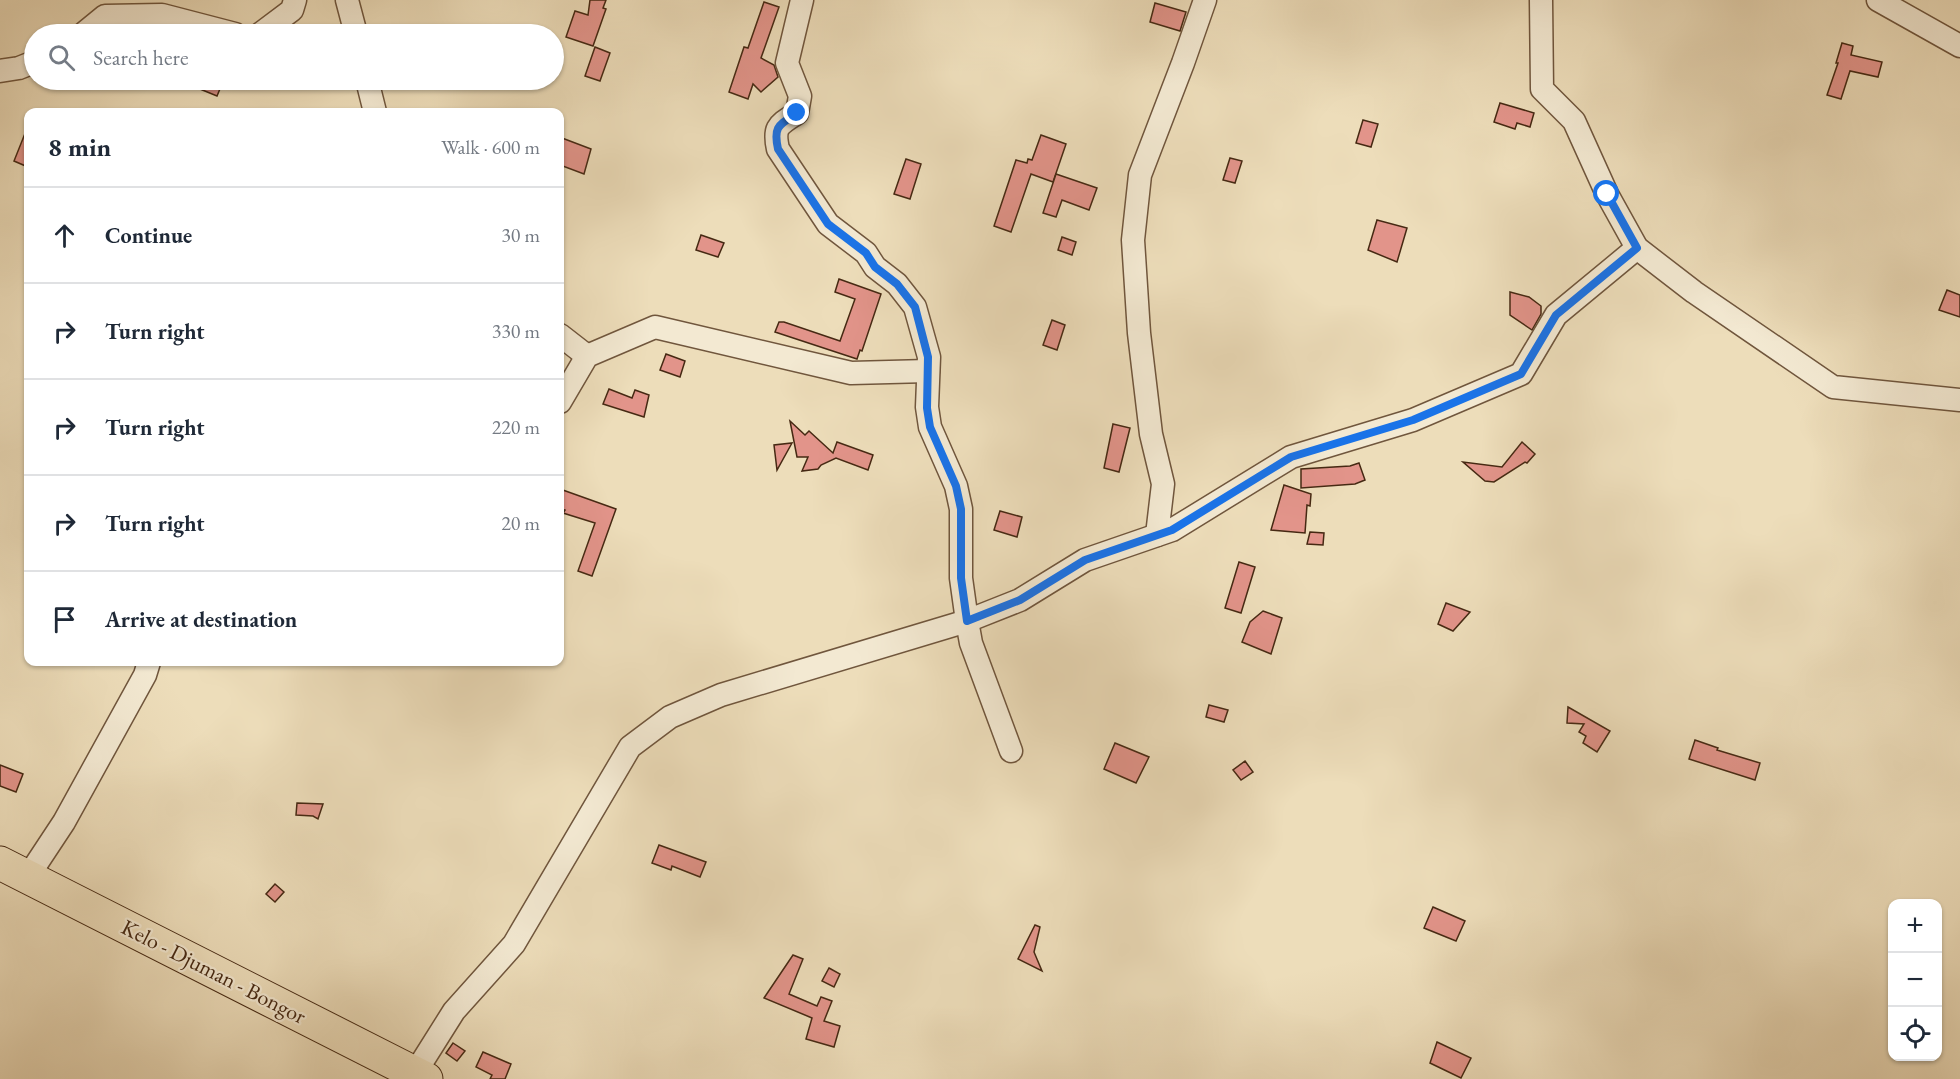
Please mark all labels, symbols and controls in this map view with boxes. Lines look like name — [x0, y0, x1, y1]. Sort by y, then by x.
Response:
search box — [24, 24, 564, 90]
icon: search — [45, 41, 78, 74]
text: Search here — [93, 43, 188, 72]
route end — [783, 99, 809, 125]
text: 8 min — [48, 130, 111, 164]
text: Walk · 600 m — [441, 134, 540, 160]
route start — [1593, 180, 1619, 206]
icon: ahead — [48, 219, 81, 252]
text: Continue — [105, 221, 192, 250]
text: 30 m — [501, 222, 540, 248]
icon: right — [48, 315, 81, 348]
text: Turn right — [105, 317, 204, 346]
text: 330 m — [492, 318, 540, 344]
icon: right — [48, 411, 81, 444]
text: Turn right — [105, 413, 204, 442]
text: 220 m — [492, 414, 540, 440]
icon: right — [48, 507, 81, 540]
text: Turn right — [105, 509, 204, 538]
text: 20 m — [501, 510, 540, 536]
icon: arrive — [48, 603, 81, 636]
text: Arrive at destination — [105, 605, 297, 634]
map controls — [1888, 899, 1942, 1061]
button: + — [1888, 899, 1942, 953]
street label: Kelo - Djuman - Bongor — [117, 912, 311, 1031]
button: − — [1888, 953, 1942, 1007]
button: locate — [1888, 1007, 1942, 1061]

